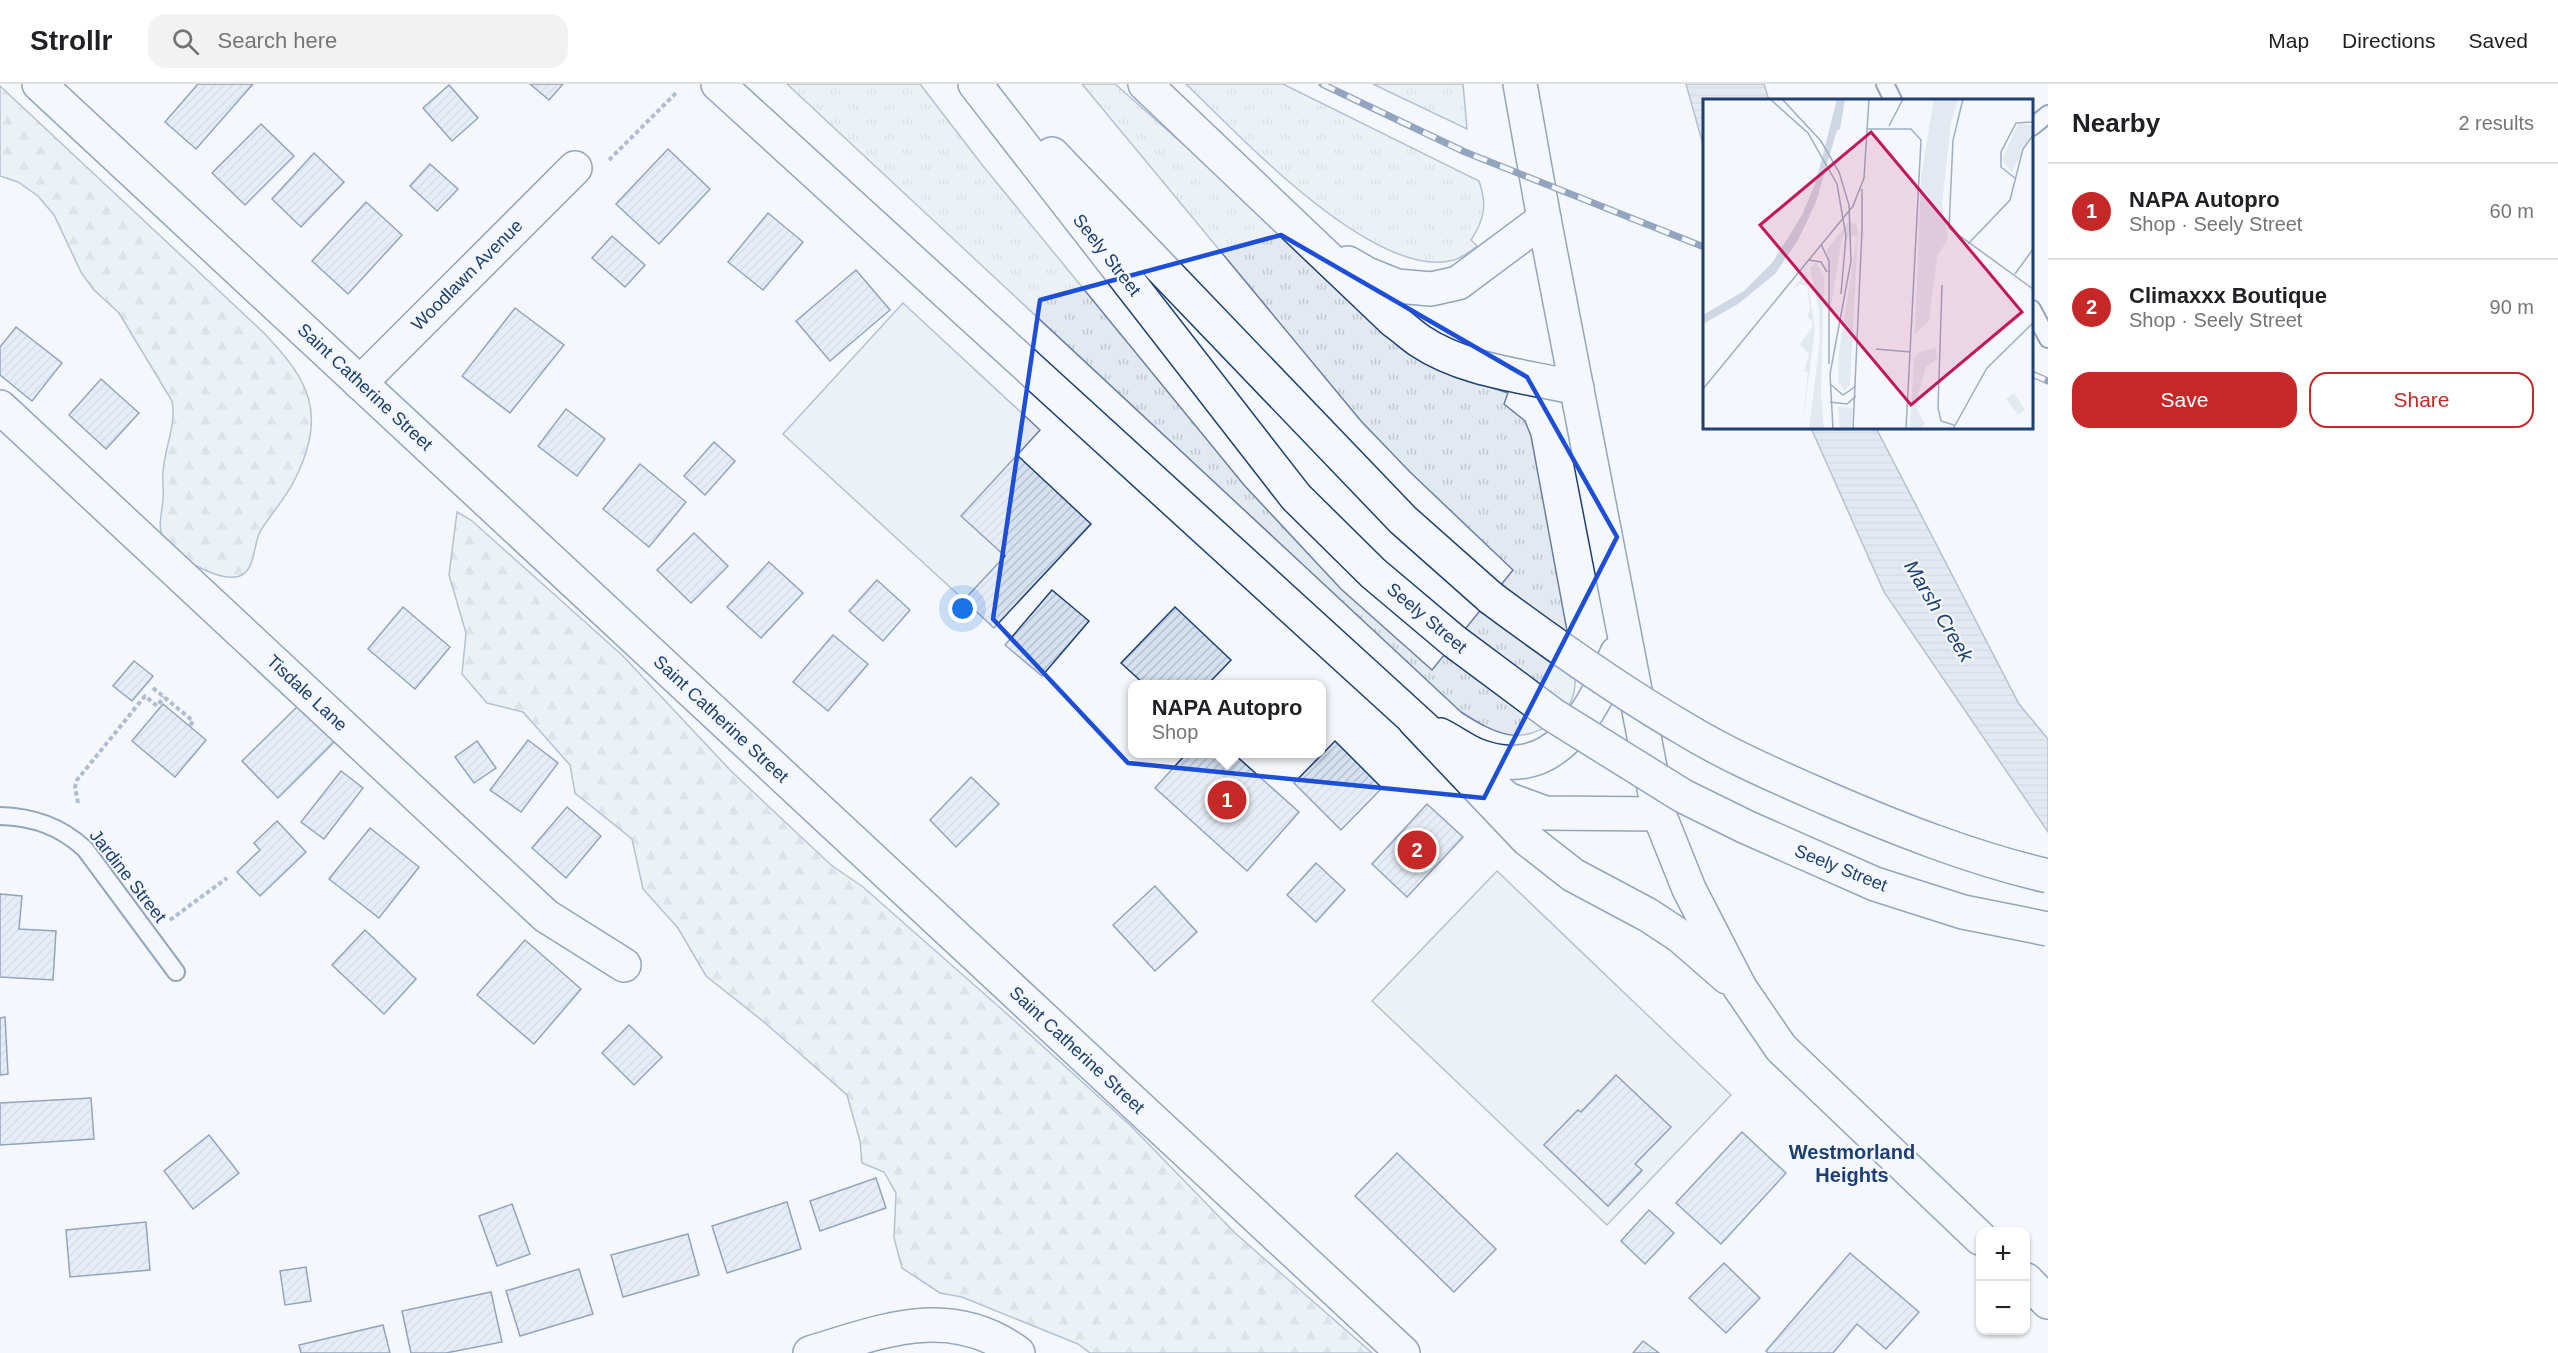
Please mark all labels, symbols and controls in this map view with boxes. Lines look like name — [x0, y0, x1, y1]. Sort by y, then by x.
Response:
search box — [148, 14, 568, 68]
text: Strollr — [30, 25, 112, 56]
icon: search — [169, 25, 202, 58]
text: Search here — [217, 28, 337, 53]
text: Map — [2268, 29, 2309, 52]
text: Directions — [2342, 29, 2435, 52]
text: Saved — [2468, 29, 2528, 52]
inset map — [1703, 99, 2033, 429]
text: Nearby — [2072, 108, 2160, 138]
text: 2 results — [2458, 112, 2534, 134]
text: NAPA Autopro — [2129, 187, 2280, 212]
text: 1 — [2086, 200, 2097, 222]
text: 60 m — [2490, 200, 2534, 222]
street label: Seely Street — [1069, 210, 1145, 300]
text: Shop · Seely Street — [2129, 213, 2302, 235]
street label: Woodlawn Avenue — [407, 215, 527, 335]
text: Climaxxx Boutique — [2129, 283, 2327, 308]
text: 2 — [2086, 296, 2097, 318]
text: 90 m — [2490, 296, 2534, 318]
text: Shop · Seely Street — [2129, 309, 2302, 331]
street label: Saint Catherine Street — [293, 319, 437, 455]
button: Save — [2072, 372, 2297, 428]
button: Share — [2309, 372, 2534, 428]
water label: Marsh Creek — [1900, 556, 1978, 667]
street label: Seely Street — [1383, 579, 1471, 657]
your location — [948, 594, 977, 623]
street label: Tisdale Lane — [263, 651, 351, 735]
street label: Saint Catherine Street — [649, 651, 793, 787]
popup — [1128, 680, 1326, 758]
text: NAPA Autopro — [1152, 695, 1302, 720]
text: Shop — [1152, 721, 1198, 743]
pin: 1 — [1208, 778, 1246, 822]
street label: Jardine Street — [86, 826, 170, 926]
pin: 2 — [1398, 828, 1436, 873]
street label: Seely Street — [1792, 840, 1890, 896]
street label: Saint Catherine Street — [1005, 982, 1149, 1118]
district label: Westmorland Heights — [1789, 1141, 1915, 1186]
map controls — [1976, 1227, 2030, 1335]
button: + — [1976, 1227, 2030, 1281]
button: − — [1976, 1281, 2030, 1335]

